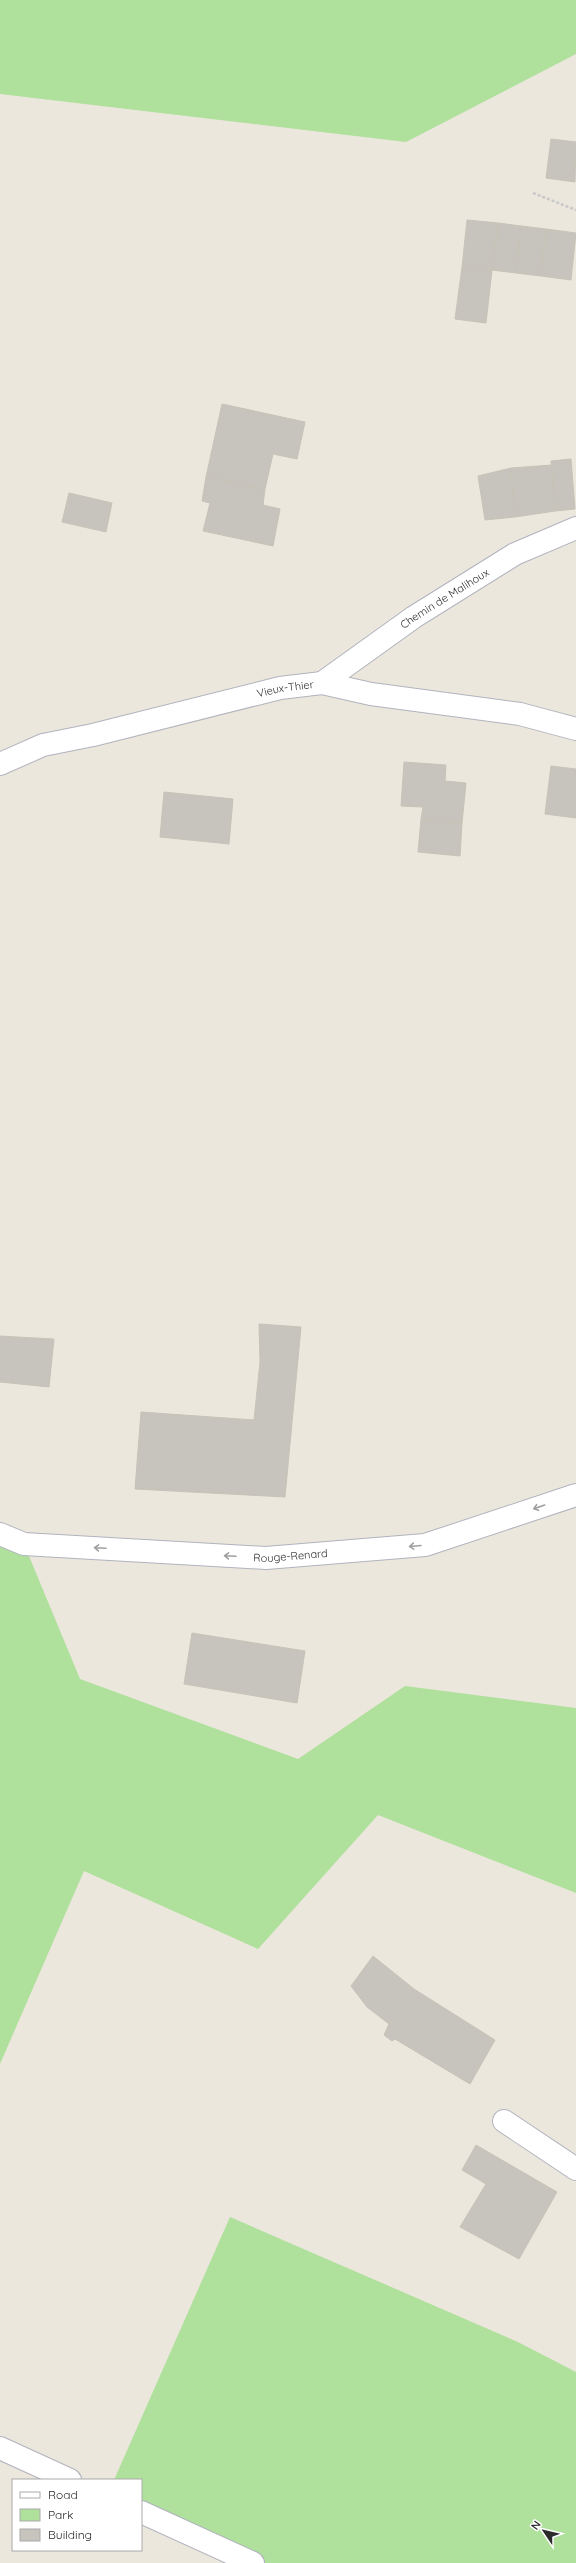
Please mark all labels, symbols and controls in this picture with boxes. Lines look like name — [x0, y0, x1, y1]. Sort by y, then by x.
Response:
street label: Chemin de Malihoux — [397, 565, 492, 632]
street label: Vieux-Thier — [255, 677, 315, 701]
one-way arrow — [533, 1504, 546, 1511]
one-way arrow — [409, 1542, 422, 1549]
one-way arrow — [94, 1545, 107, 1552]
street label: Rouge-Renard — [253, 1546, 328, 1565]
one-way arrow — [224, 1552, 237, 1559]
legend — [12, 2479, 142, 2551]
text: Road — [48, 2487, 78, 2502]
text: Park — [48, 2507, 73, 2522]
north arrow — [524, 2511, 564, 2551]
text: N — [528, 2518, 544, 2533]
text: Building — [48, 2527, 92, 2542]

